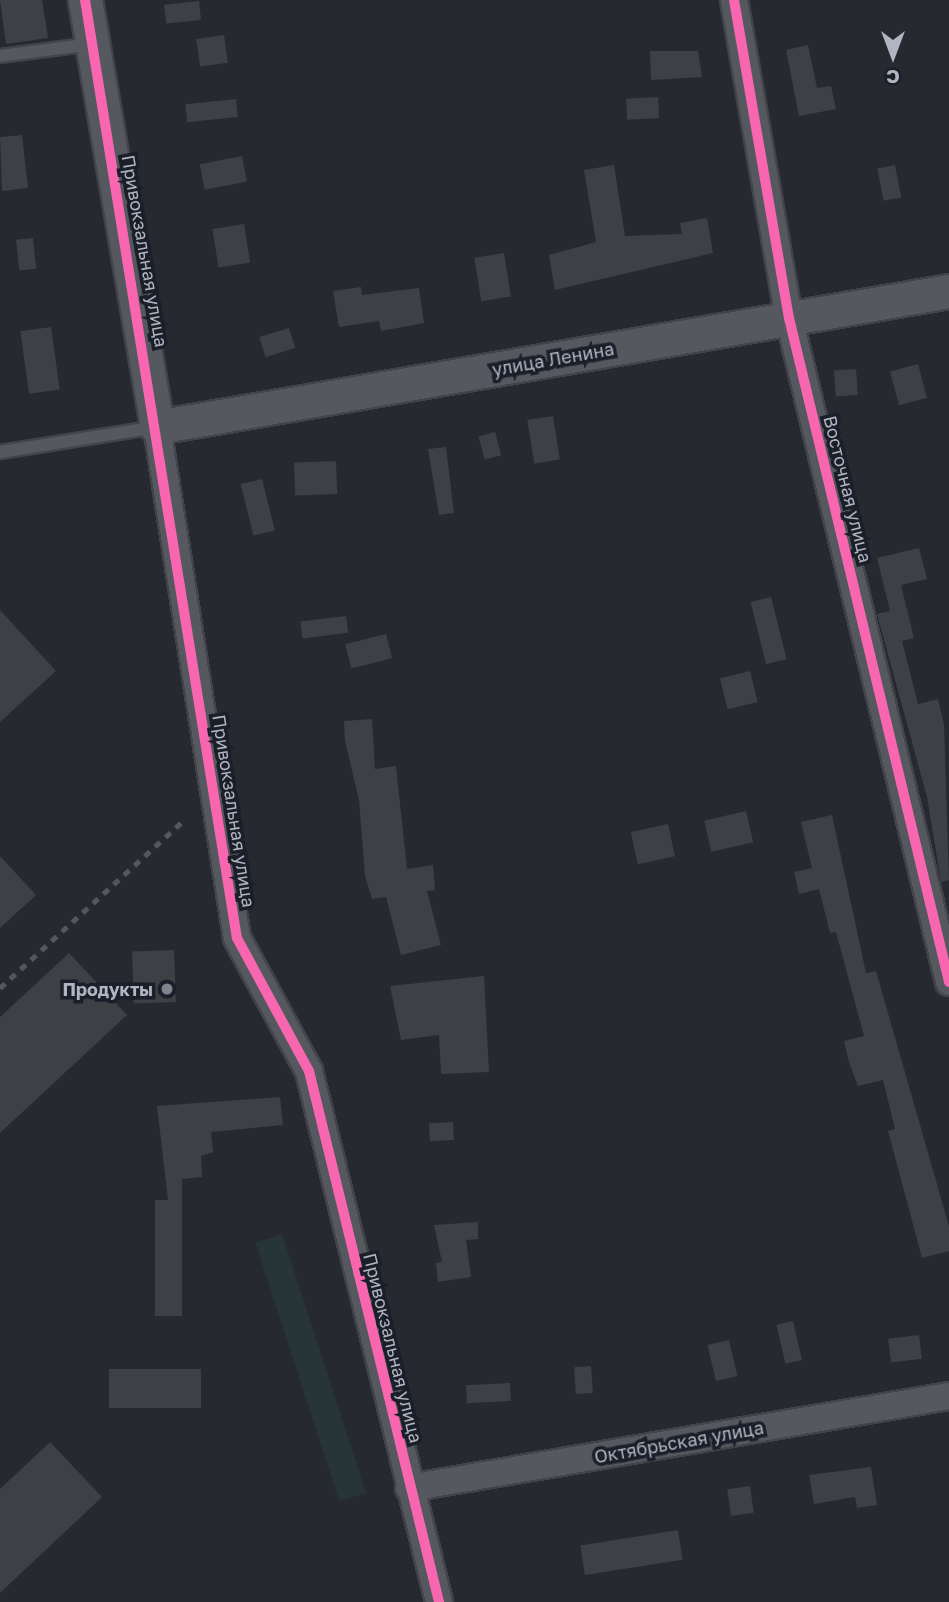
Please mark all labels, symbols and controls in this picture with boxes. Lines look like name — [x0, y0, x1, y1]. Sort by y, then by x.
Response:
north arrow — [858, 21, 928, 91]
text: С — [886, 66, 900, 89]
street label: Привокзальная улица — [117, 153, 173, 349]
street label: улица Ленина — [490, 338, 616, 380]
street label: Восточная улица — [819, 413, 877, 565]
street label: Привокзальная улица — [208, 713, 260, 909]
place label: Продукты — [62, 978, 153, 1000]
marker: Продукты — [159, 981, 175, 997]
street label: Привокзальная улица — [359, 1251, 427, 1445]
street label: Октябрьская улица — [593, 1416, 765, 1468]

